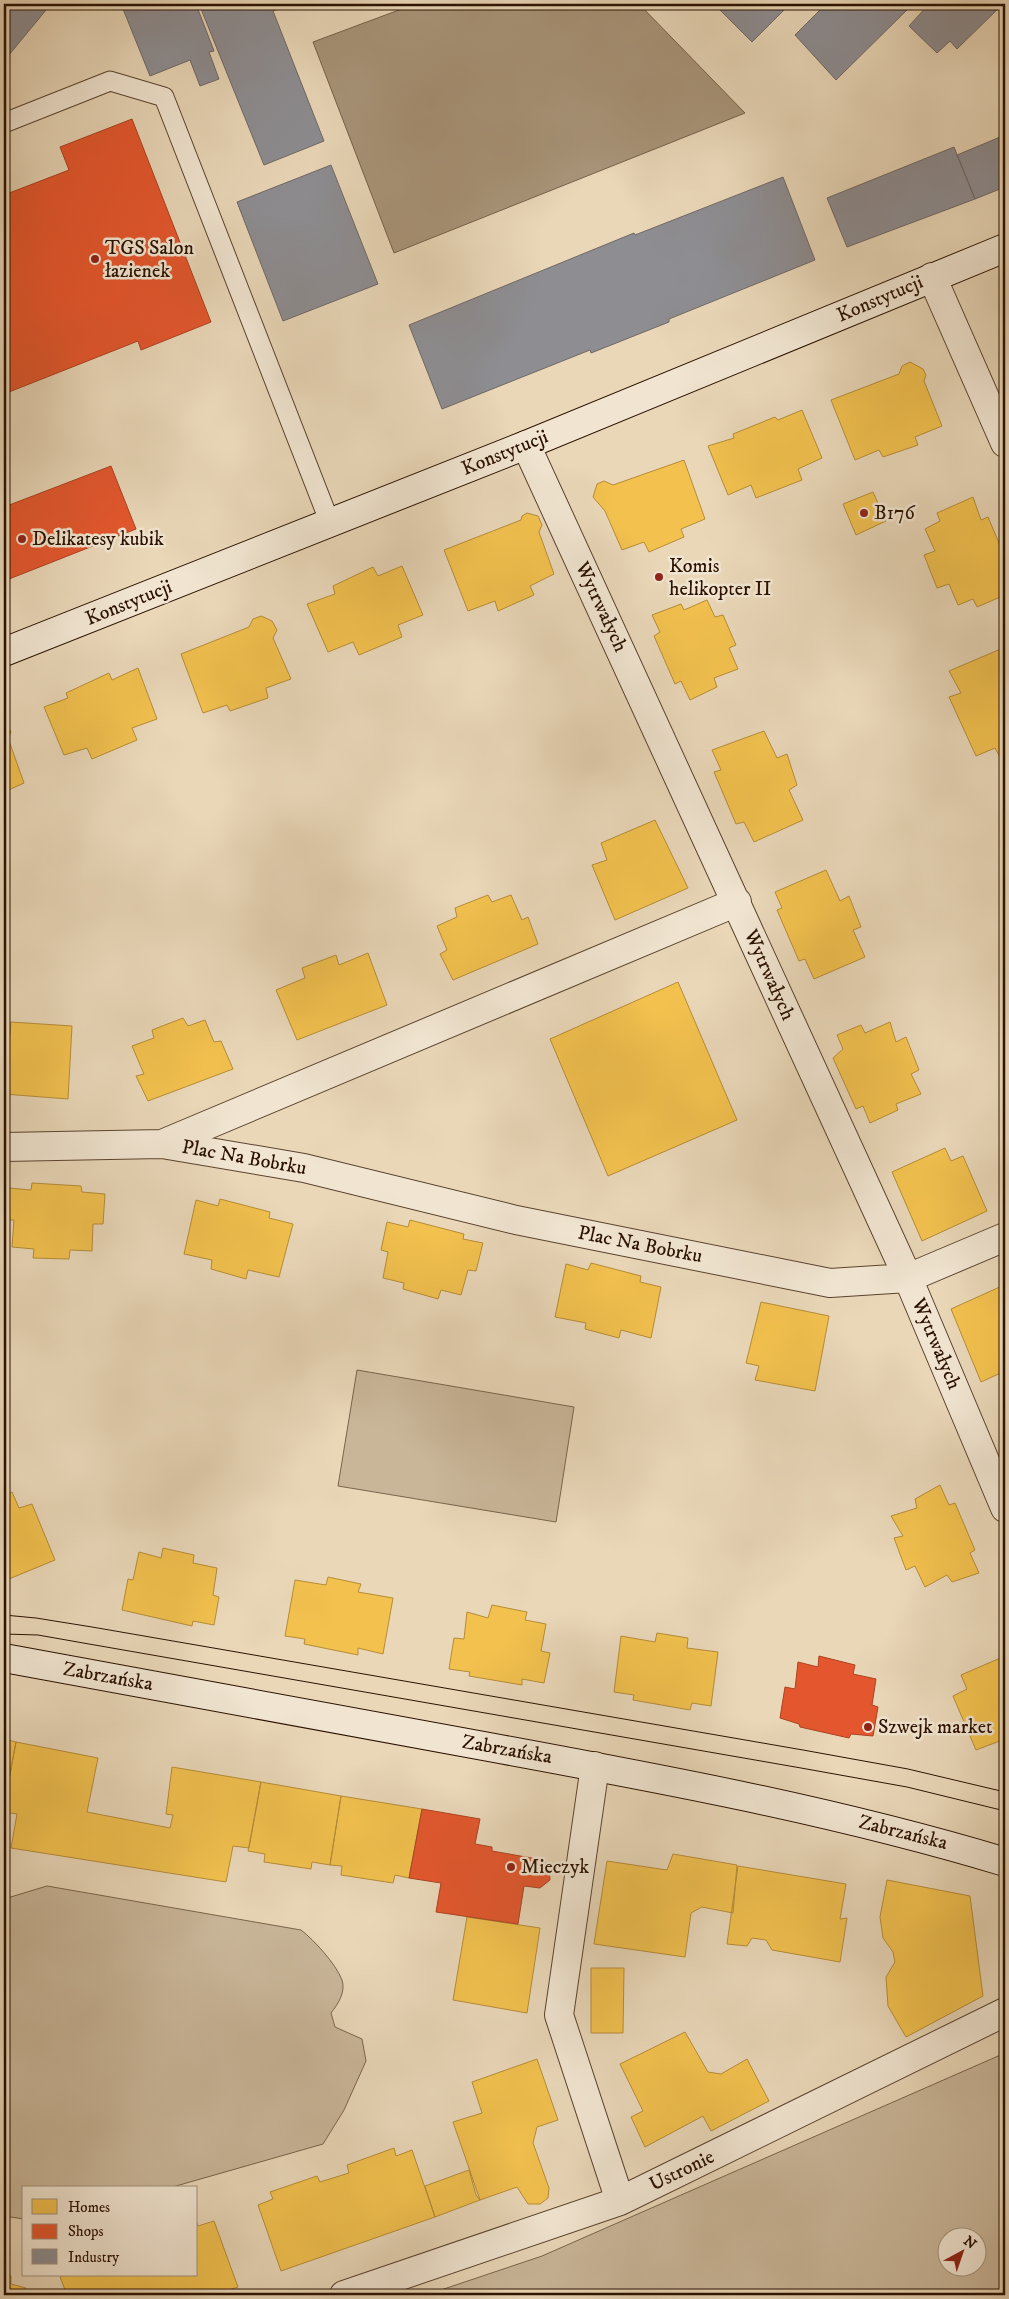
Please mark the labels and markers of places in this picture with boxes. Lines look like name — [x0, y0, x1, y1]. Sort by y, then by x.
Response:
place label: TGS Salon łazienek — [105, 236, 195, 284]
marker: TGS Salon łazienek — [89, 253, 101, 265]
place label: B176 — [874, 501, 915, 526]
marker: B176 — [858, 507, 870, 519]
place label: Delikatesy kubik — [32, 527, 164, 552]
marker: Delikatesy kubik — [16, 533, 28, 545]
place label: Komis helikopter II — [669, 554, 771, 602]
marker: Komis helikopter II — [653, 571, 665, 583]
place label: Szwejk market — [878, 1715, 992, 1740]
marker: Szwejk market — [862, 1721, 874, 1733]
place label: Mieczyk — [521, 1855, 589, 1880]
marker: Mieczyk — [505, 1861, 517, 1873]

